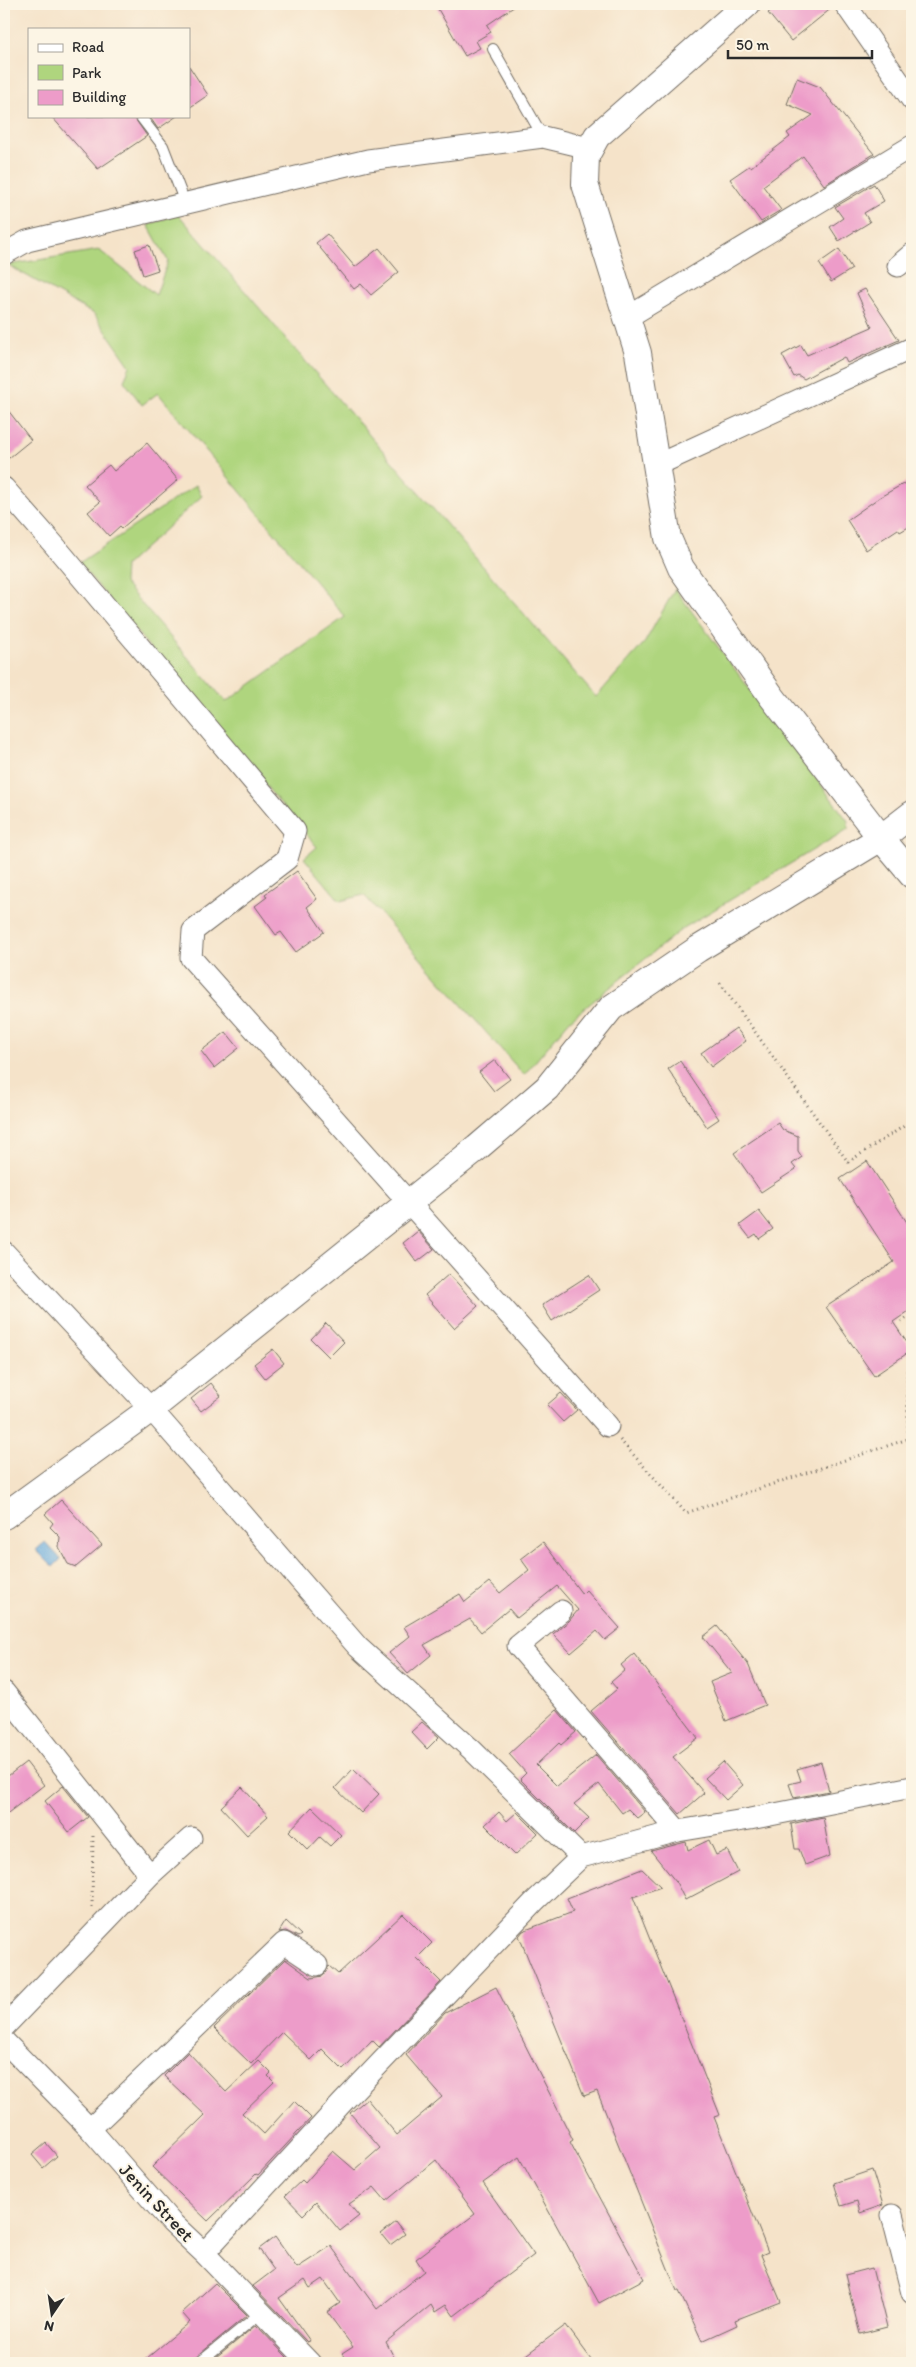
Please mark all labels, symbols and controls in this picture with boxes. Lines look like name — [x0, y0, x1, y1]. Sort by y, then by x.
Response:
legend — [28, 28, 190, 118]
scale bar — [728, 28, 872, 60]
text: 50 m — [736, 36, 769, 54]
text: Road — [72, 38, 105, 56]
text: Park — [72, 64, 102, 82]
text: Building — [72, 88, 126, 106]
street label: Jenin Street — [114, 2158, 199, 2246]
north arrow — [28, 2290, 78, 2340]
text: N — [43, 2317, 56, 2336]

